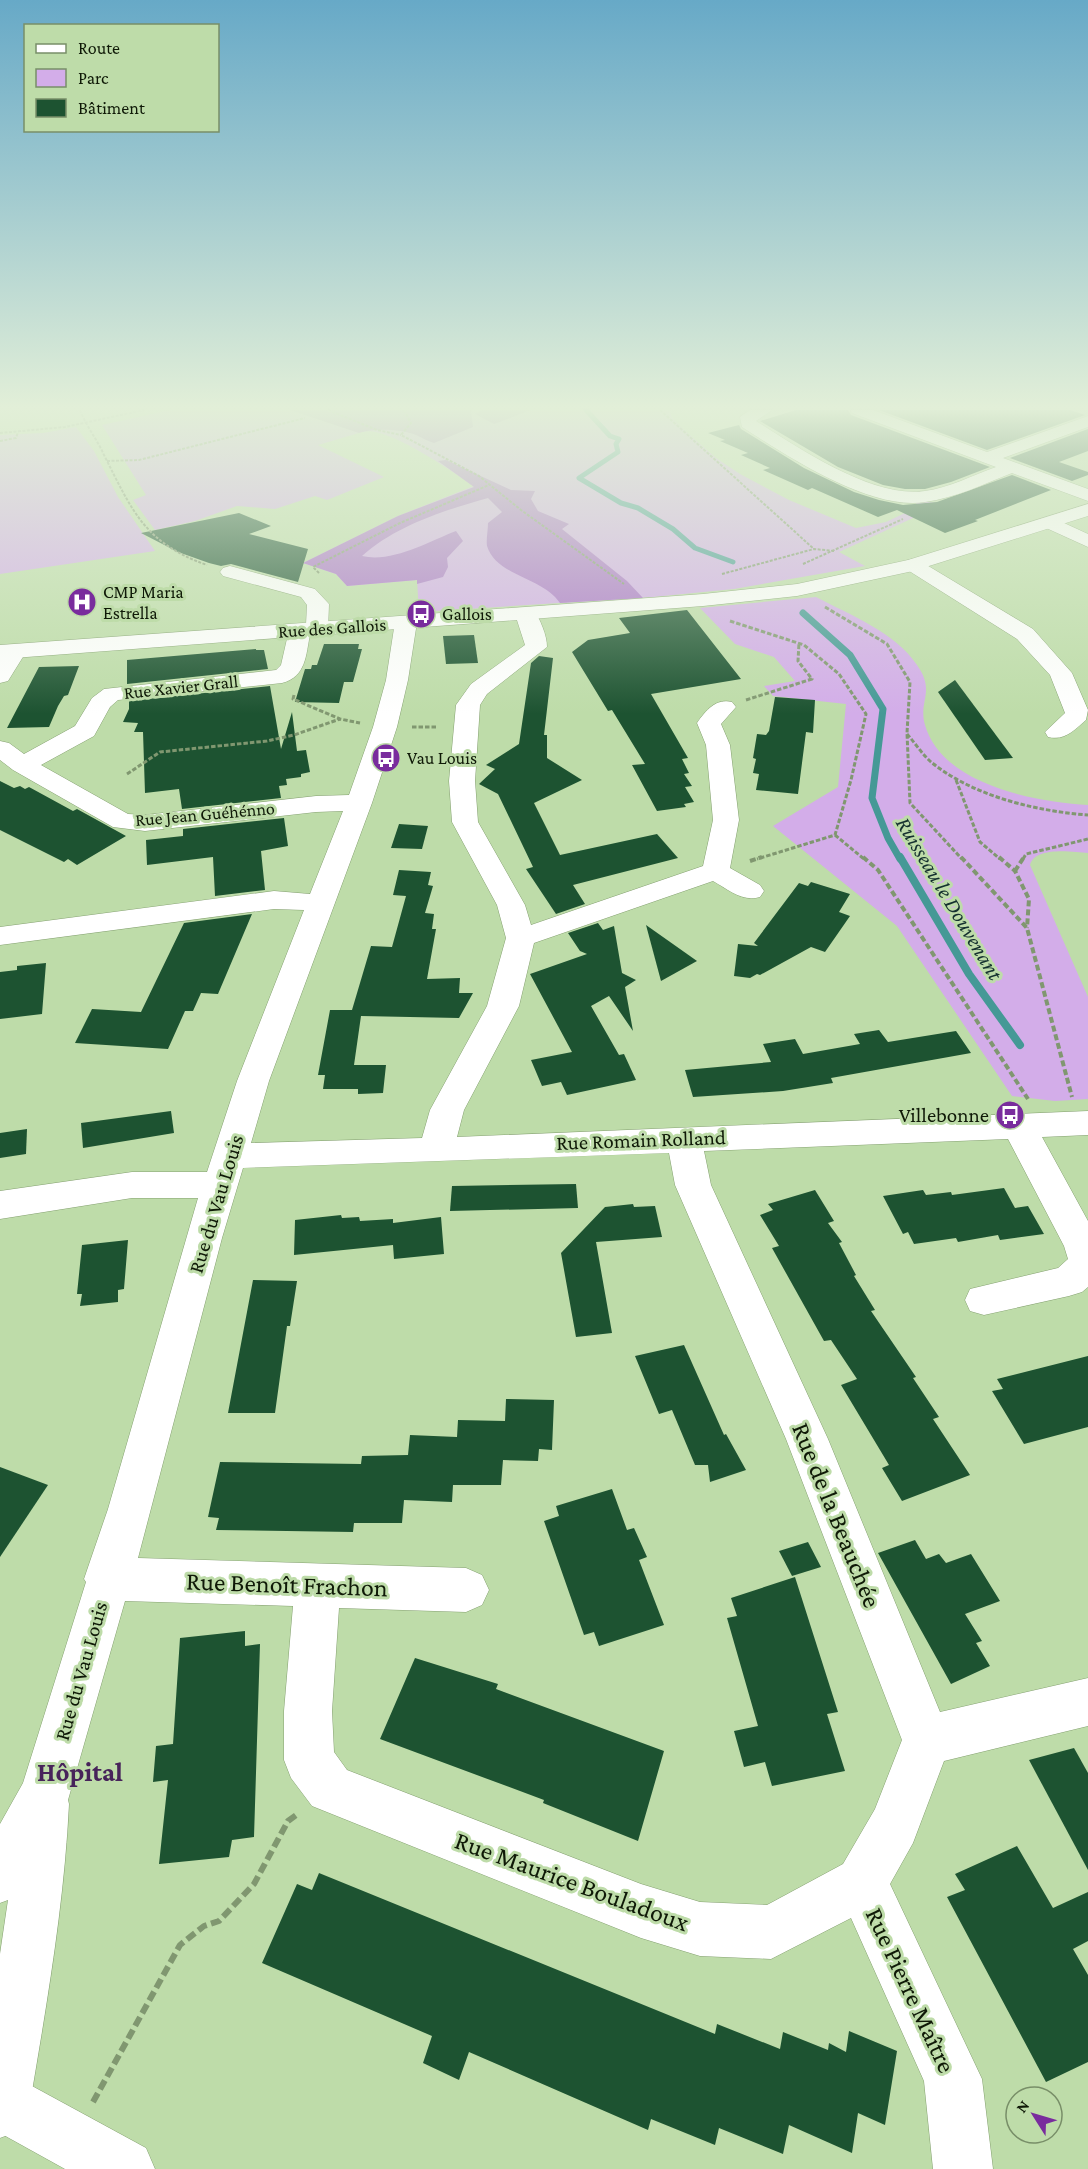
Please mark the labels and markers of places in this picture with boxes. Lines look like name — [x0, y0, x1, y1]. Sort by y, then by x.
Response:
place label: CMP Maria Estrella — [103, 582, 184, 623]
hospital icon: CMP Maria Estrella — [66, 586, 98, 618]
bus stop icon: Gallois — [405, 598, 437, 630]
place label: Gallois — [442, 604, 492, 624]
bus stop icon: Vau Louis — [370, 742, 402, 774]
place label: Vau Louis — [407, 748, 477, 768]
bus stop icon: Villebonne — [994, 1099, 1026, 1131]
place label: Villebonne — [899, 1103, 989, 1127]

